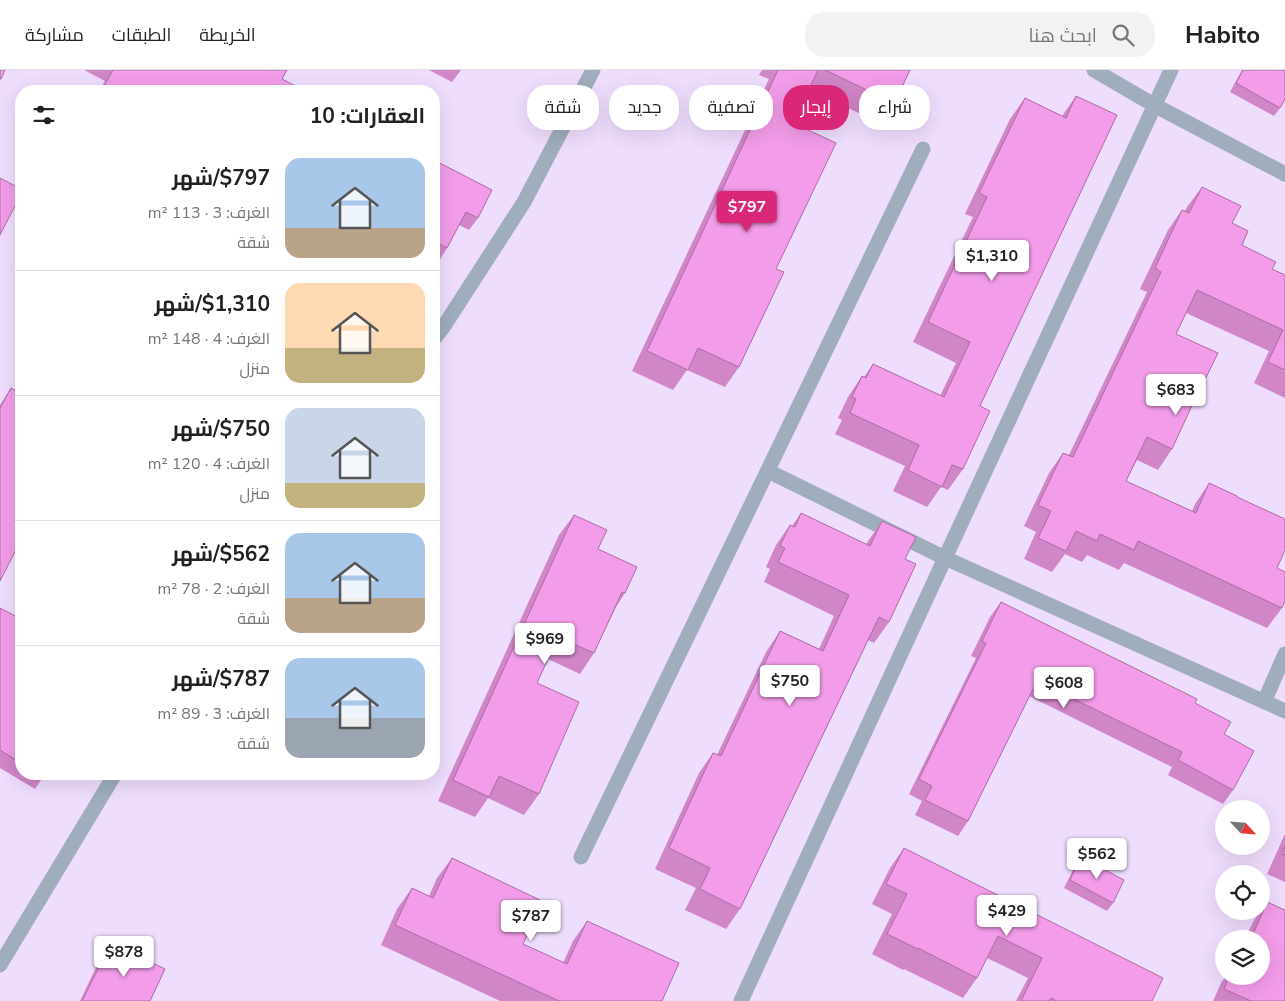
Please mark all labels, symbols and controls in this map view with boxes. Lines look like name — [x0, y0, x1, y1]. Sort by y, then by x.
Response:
search box — [805, 12, 1155, 57]
text: Habito — [1185, 19, 1260, 51]
icon: search — [1109, 21, 1137, 49]
text: مشاركة — [25, 23, 84, 47]
text: الطبقات — [112, 23, 171, 47]
text: الخريطة — [199, 23, 256, 47]
text: ابحث هنا — [1029, 23, 1097, 49]
chip: شقة — [527, 85, 599, 130]
chip: جديد — [609, 85, 679, 130]
chip: تصفية — [689, 85, 773, 130]
chip: إيجار — [783, 85, 849, 130]
chip: شراء — [859, 85, 930, 130]
icon: filters — [30, 101, 58, 129]
text: العقارات: 10 — [310, 102, 425, 130]
text: $797/شهر — [172, 164, 270, 192]
icon: home — [325, 178, 385, 238]
pin: $797 — [717, 190, 777, 233]
text: $797 — [728, 196, 766, 218]
text: الغرف: 3 · 113 m² — [148, 202, 270, 224]
text: شقة — [237, 232, 270, 254]
pin: $1,310 — [951, 240, 1033, 282]
text: $1,310 — [966, 245, 1018, 267]
text: $1,310/شهر — [154, 290, 270, 318]
icon: home — [325, 303, 385, 363]
text: الغرف: 4 · 148 m² — [148, 328, 270, 350]
text: منزل — [240, 358, 270, 380]
pin: $683 — [1146, 374, 1206, 416]
text: $683 — [1157, 379, 1195, 401]
text: $750/شهر — [172, 415, 270, 443]
icon: home — [325, 428, 385, 488]
text: الغرف: 4 · 120 m² — [148, 453, 270, 475]
text: منزل — [240, 483, 270, 505]
text: $562/شهر — [172, 540, 270, 568]
icon: home — [325, 553, 385, 613]
text: الغرف: 2 · 78 m² — [157, 578, 270, 600]
text: شقة — [237, 608, 270, 630]
pin: $969 — [515, 622, 575, 665]
text: $969 — [526, 628, 564, 650]
pin: $750 — [760, 664, 820, 707]
text: $787/شهر — [172, 665, 270, 693]
pin: $608 — [1034, 666, 1094, 709]
text: $750 — [771, 670, 809, 692]
text: $608 — [1045, 672, 1083, 694]
icon: home — [325, 678, 385, 738]
text: الغرف: 3 · 89 m² — [157, 703, 270, 725]
text: شقة — [237, 733, 270, 755]
north arrow — [1215, 800, 1270, 855]
map controls — [1215, 800, 1270, 985]
pin: $562 — [1067, 838, 1127, 880]
text: $562 — [1078, 843, 1116, 865]
button: locate — [1215, 865, 1270, 920]
pin: $429 — [977, 894, 1037, 937]
pin: $787 — [501, 900, 561, 942]
text: $429 — [988, 900, 1026, 922]
text: $787 — [512, 905, 550, 927]
button: layers — [1215, 930, 1270, 985]
pin: $878 — [94, 936, 154, 978]
text: $878 — [105, 941, 143, 963]

